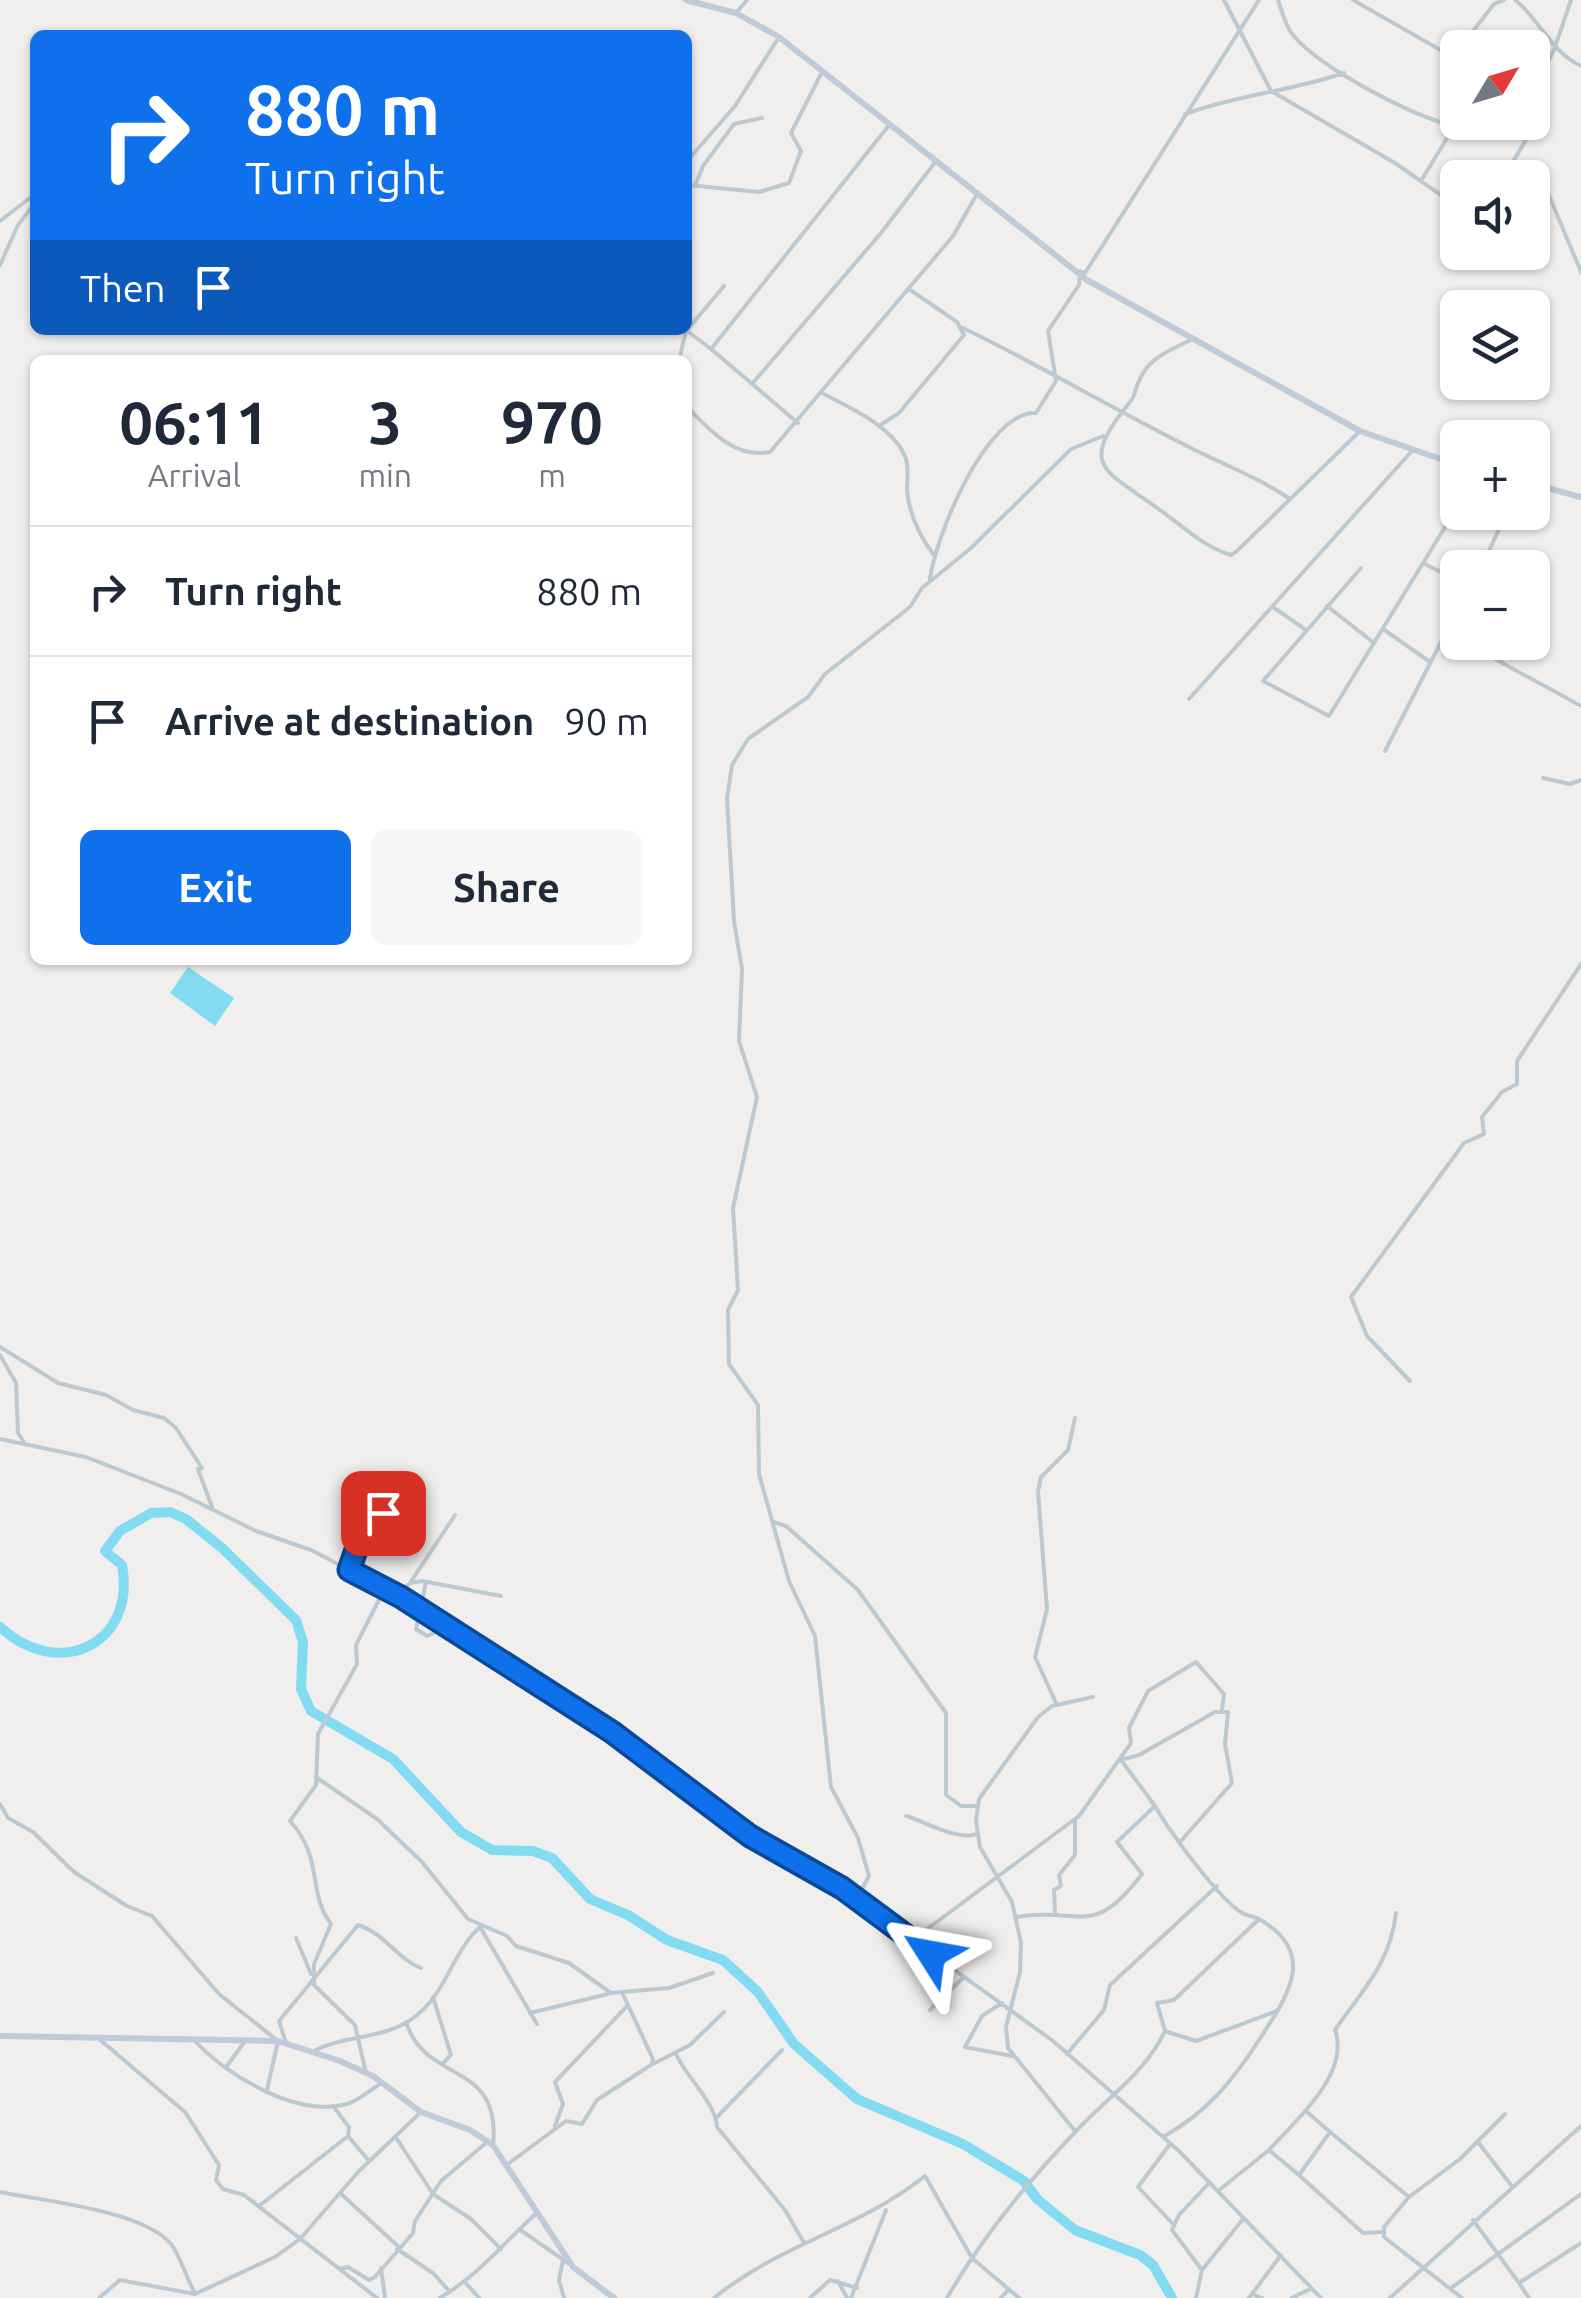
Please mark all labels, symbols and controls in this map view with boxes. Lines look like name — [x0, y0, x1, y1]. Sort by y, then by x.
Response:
north arrow — [1440, 30, 1550, 140]
map controls — [1440, 30, 1550, 660]
icon: right — [80, 70, 210, 200]
text: 880 m — [245, 70, 440, 148]
text: Turn right — [245, 152, 445, 203]
button: sound — [1440, 160, 1550, 270]
icon: arrive — [186, 260, 241, 315]
text: Then — [80, 267, 166, 309]
button: layers — [1440, 290, 1550, 400]
text: 06:11 — [119, 388, 269, 455]
text: 3 — [368, 388, 402, 455]
text: 970 — [501, 388, 603, 455]
button: + — [1440, 420, 1550, 530]
text: Arrival — [148, 457, 241, 493]
text: min — [358, 457, 412, 493]
text: m — [538, 457, 566, 493]
button: − — [1440, 550, 1550, 660]
icon: right — [80, 564, 135, 619]
text: Turn right — [165, 570, 342, 612]
text: 880 m — [536, 570, 642, 612]
icon: arrive — [80, 694, 135, 749]
text: Arrive at destination — [165, 700, 534, 742]
text: 90 m — [564, 700, 649, 742]
button: Exit — [80, 830, 351, 945]
button: Share — [371, 830, 642, 945]
pin — [341, 1471, 426, 1556]
icon: arrive — [356, 1486, 411, 1541]
position arrow — [879, 1902, 983, 2006]

